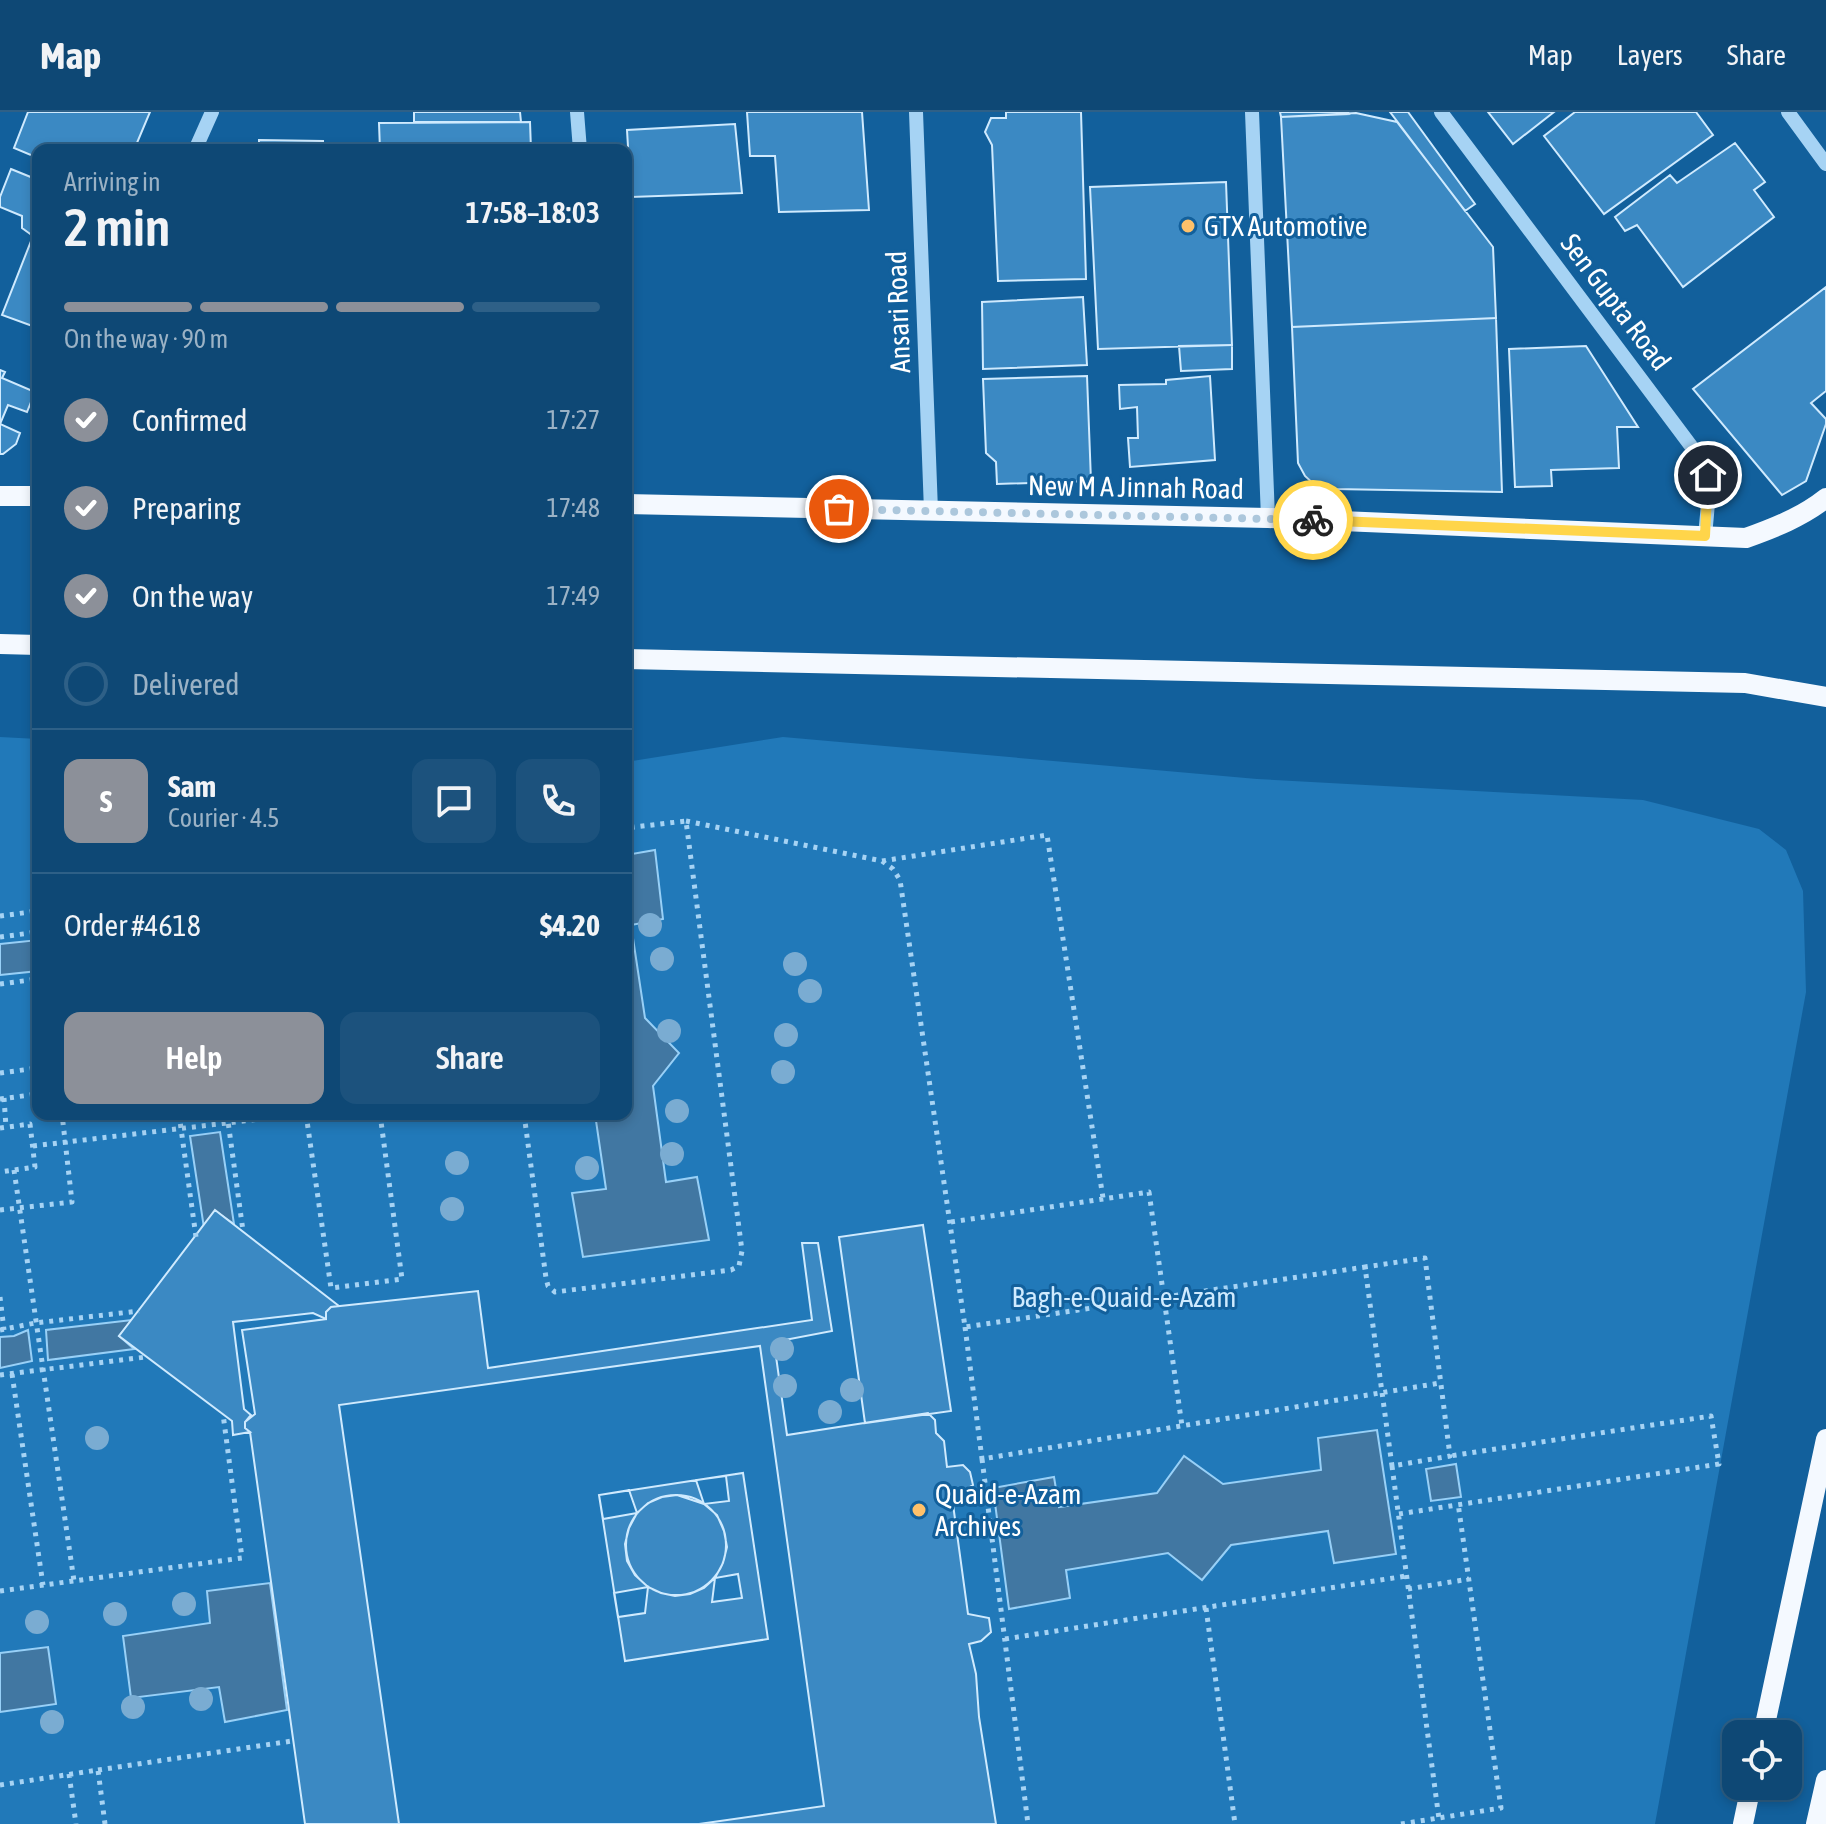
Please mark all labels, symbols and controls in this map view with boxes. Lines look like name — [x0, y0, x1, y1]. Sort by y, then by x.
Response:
text: Map — [40, 34, 101, 77]
text: Map — [1528, 39, 1573, 71]
text: Layers — [1617, 39, 1683, 71]
text: Share — [1727, 39, 1786, 71]
text: Arriving in — [64, 167, 161, 197]
text: 17:58–18:03 — [465, 195, 600, 229]
text: 2 min — [64, 197, 170, 257]
place label: GTX Automotive — [1204, 210, 1368, 242]
marker: GTX Automotive — [1179, 217, 1197, 235]
street label: Sen Gupta Road — [1555, 228, 1677, 376]
street label: Ansari Road — [880, 250, 916, 374]
text: On the way · 90 m — [64, 324, 228, 354]
icon: check — [64, 398, 108, 442]
text: Confirmed — [132, 403, 247, 437]
text: 17:27 — [546, 405, 600, 435]
pin — [1674, 441, 1742, 509]
icon: home — [1686, 453, 1730, 497]
street label: New M A Jinnah Road — [1028, 469, 1244, 505]
pin — [805, 475, 873, 543]
courier — [1273, 480, 1353, 560]
icon: check — [64, 486, 108, 530]
icon: bag — [817, 487, 861, 531]
text: Preparing — [132, 491, 241, 525]
text: 17:48 — [546, 493, 600, 523]
icon: bike — [1291, 498, 1335, 542]
icon: check — [64, 574, 108, 618]
text: On the way — [132, 579, 253, 613]
text: 17:49 — [546, 581, 600, 611]
text: Delivered — [132, 667, 240, 701]
button: chat — [412, 759, 496, 843]
button: phone — [516, 759, 600, 843]
text: Sam — [168, 769, 216, 803]
text: S — [100, 784, 112, 818]
text: Courier · 4.5 — [168, 803, 279, 833]
text: Order #4618 — [64, 908, 201, 942]
text: $4.20 — [540, 908, 600, 942]
button: Help — [64, 1012, 324, 1104]
button: Share — [340, 1012, 600, 1104]
park label: Bagh-e-Quaid-e-Azam — [1012, 1281, 1236, 1313]
place label: Quaid-e-Azam Archives — [935, 1478, 1081, 1542]
marker: Quaid-e-Azam Archives — [910, 1501, 928, 1519]
map controls — [1722, 1720, 1802, 1800]
button: locate — [1722, 1720, 1802, 1800]

